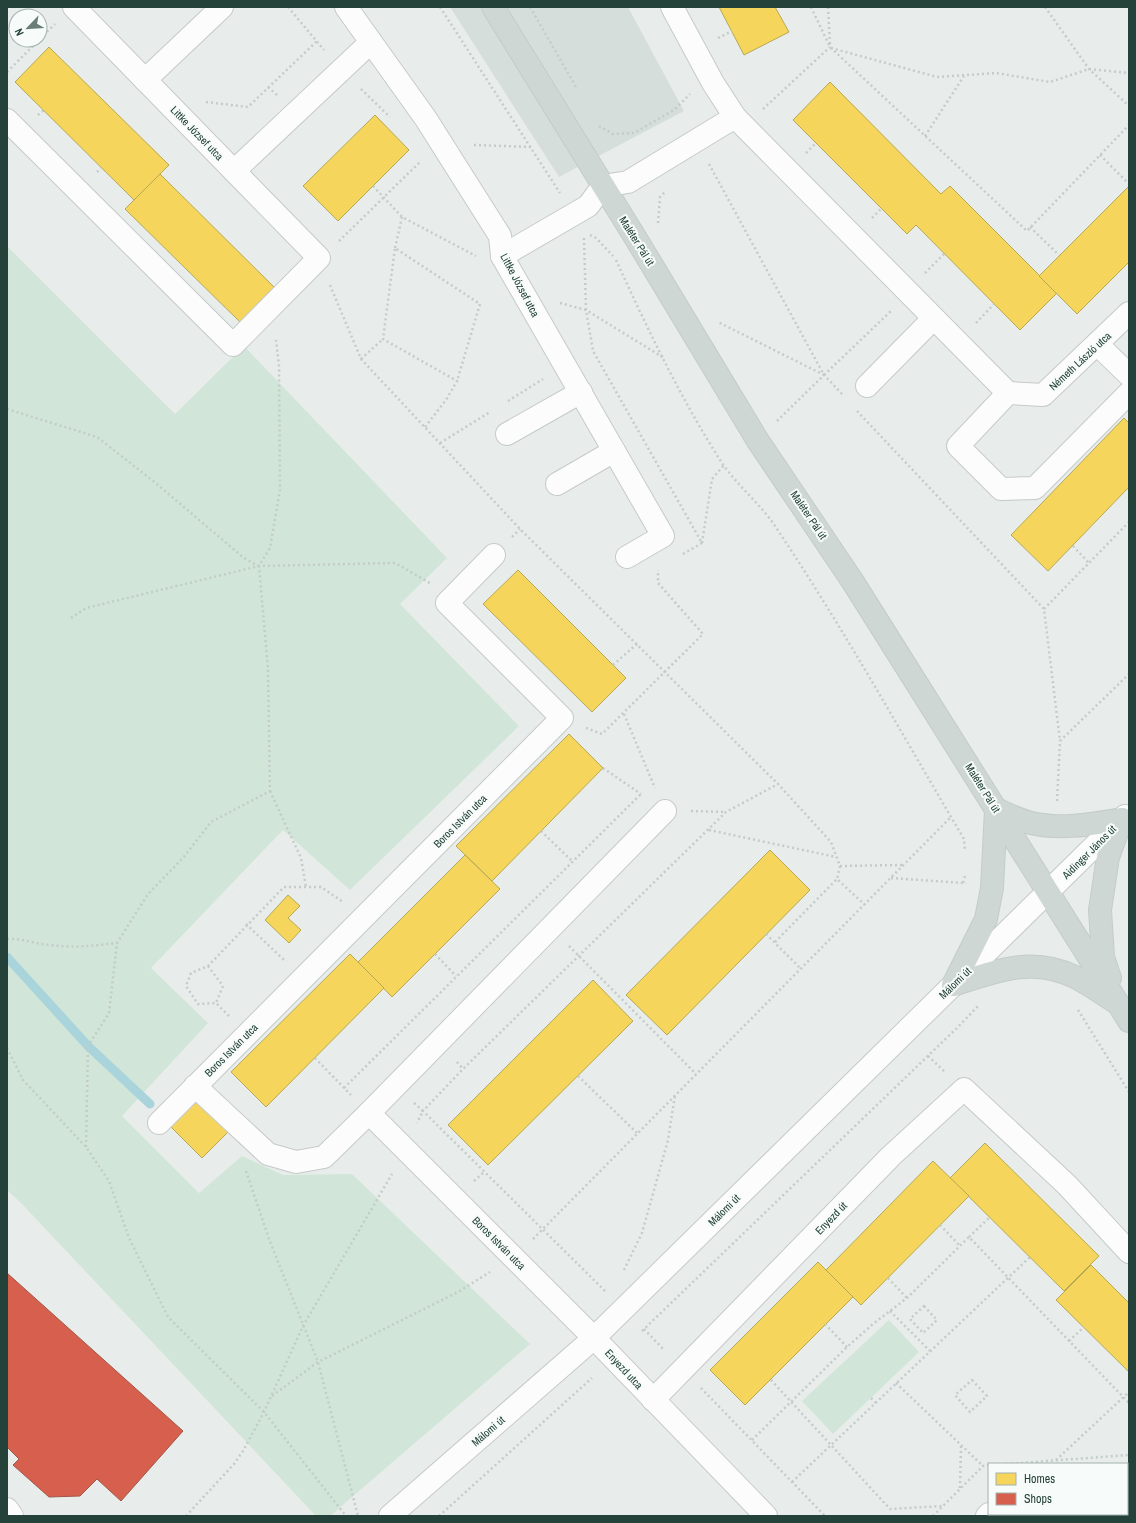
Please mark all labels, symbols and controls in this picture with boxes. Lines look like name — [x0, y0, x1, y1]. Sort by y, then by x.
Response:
north arrow — [8, 8, 48, 48]
text: N — [11, 26, 27, 38]
street label: Littke József utca — [168, 103, 226, 163]
street label: Maléter Pál út — [616, 214, 658, 269]
street label: Littke József utca — [497, 251, 543, 319]
street label: Németh László utca — [1046, 329, 1114, 393]
street label: Maléter Pál út — [788, 488, 831, 542]
street label: Maléter Pál út — [962, 761, 1004, 816]
street label: Boros István utca — [430, 791, 490, 851]
street label: Aidinger János út — [1058, 822, 1119, 883]
street label: Málomi út — [936, 964, 974, 1002]
street label: Boros István utca — [201, 1020, 261, 1080]
street label: Málomi út — [705, 1191, 743, 1229]
street label: Enyezd út — [812, 1198, 850, 1237]
street label: Boros István utca — [469, 1213, 529, 1273]
street label: Enyezd utca — [602, 1346, 646, 1392]
street label: Málomi út — [468, 1412, 508, 1449]
legend — [988, 1463, 1128, 1515]
text: Homes — [1024, 1471, 1055, 1487]
text: Shops — [1024, 1491, 1052, 1507]

